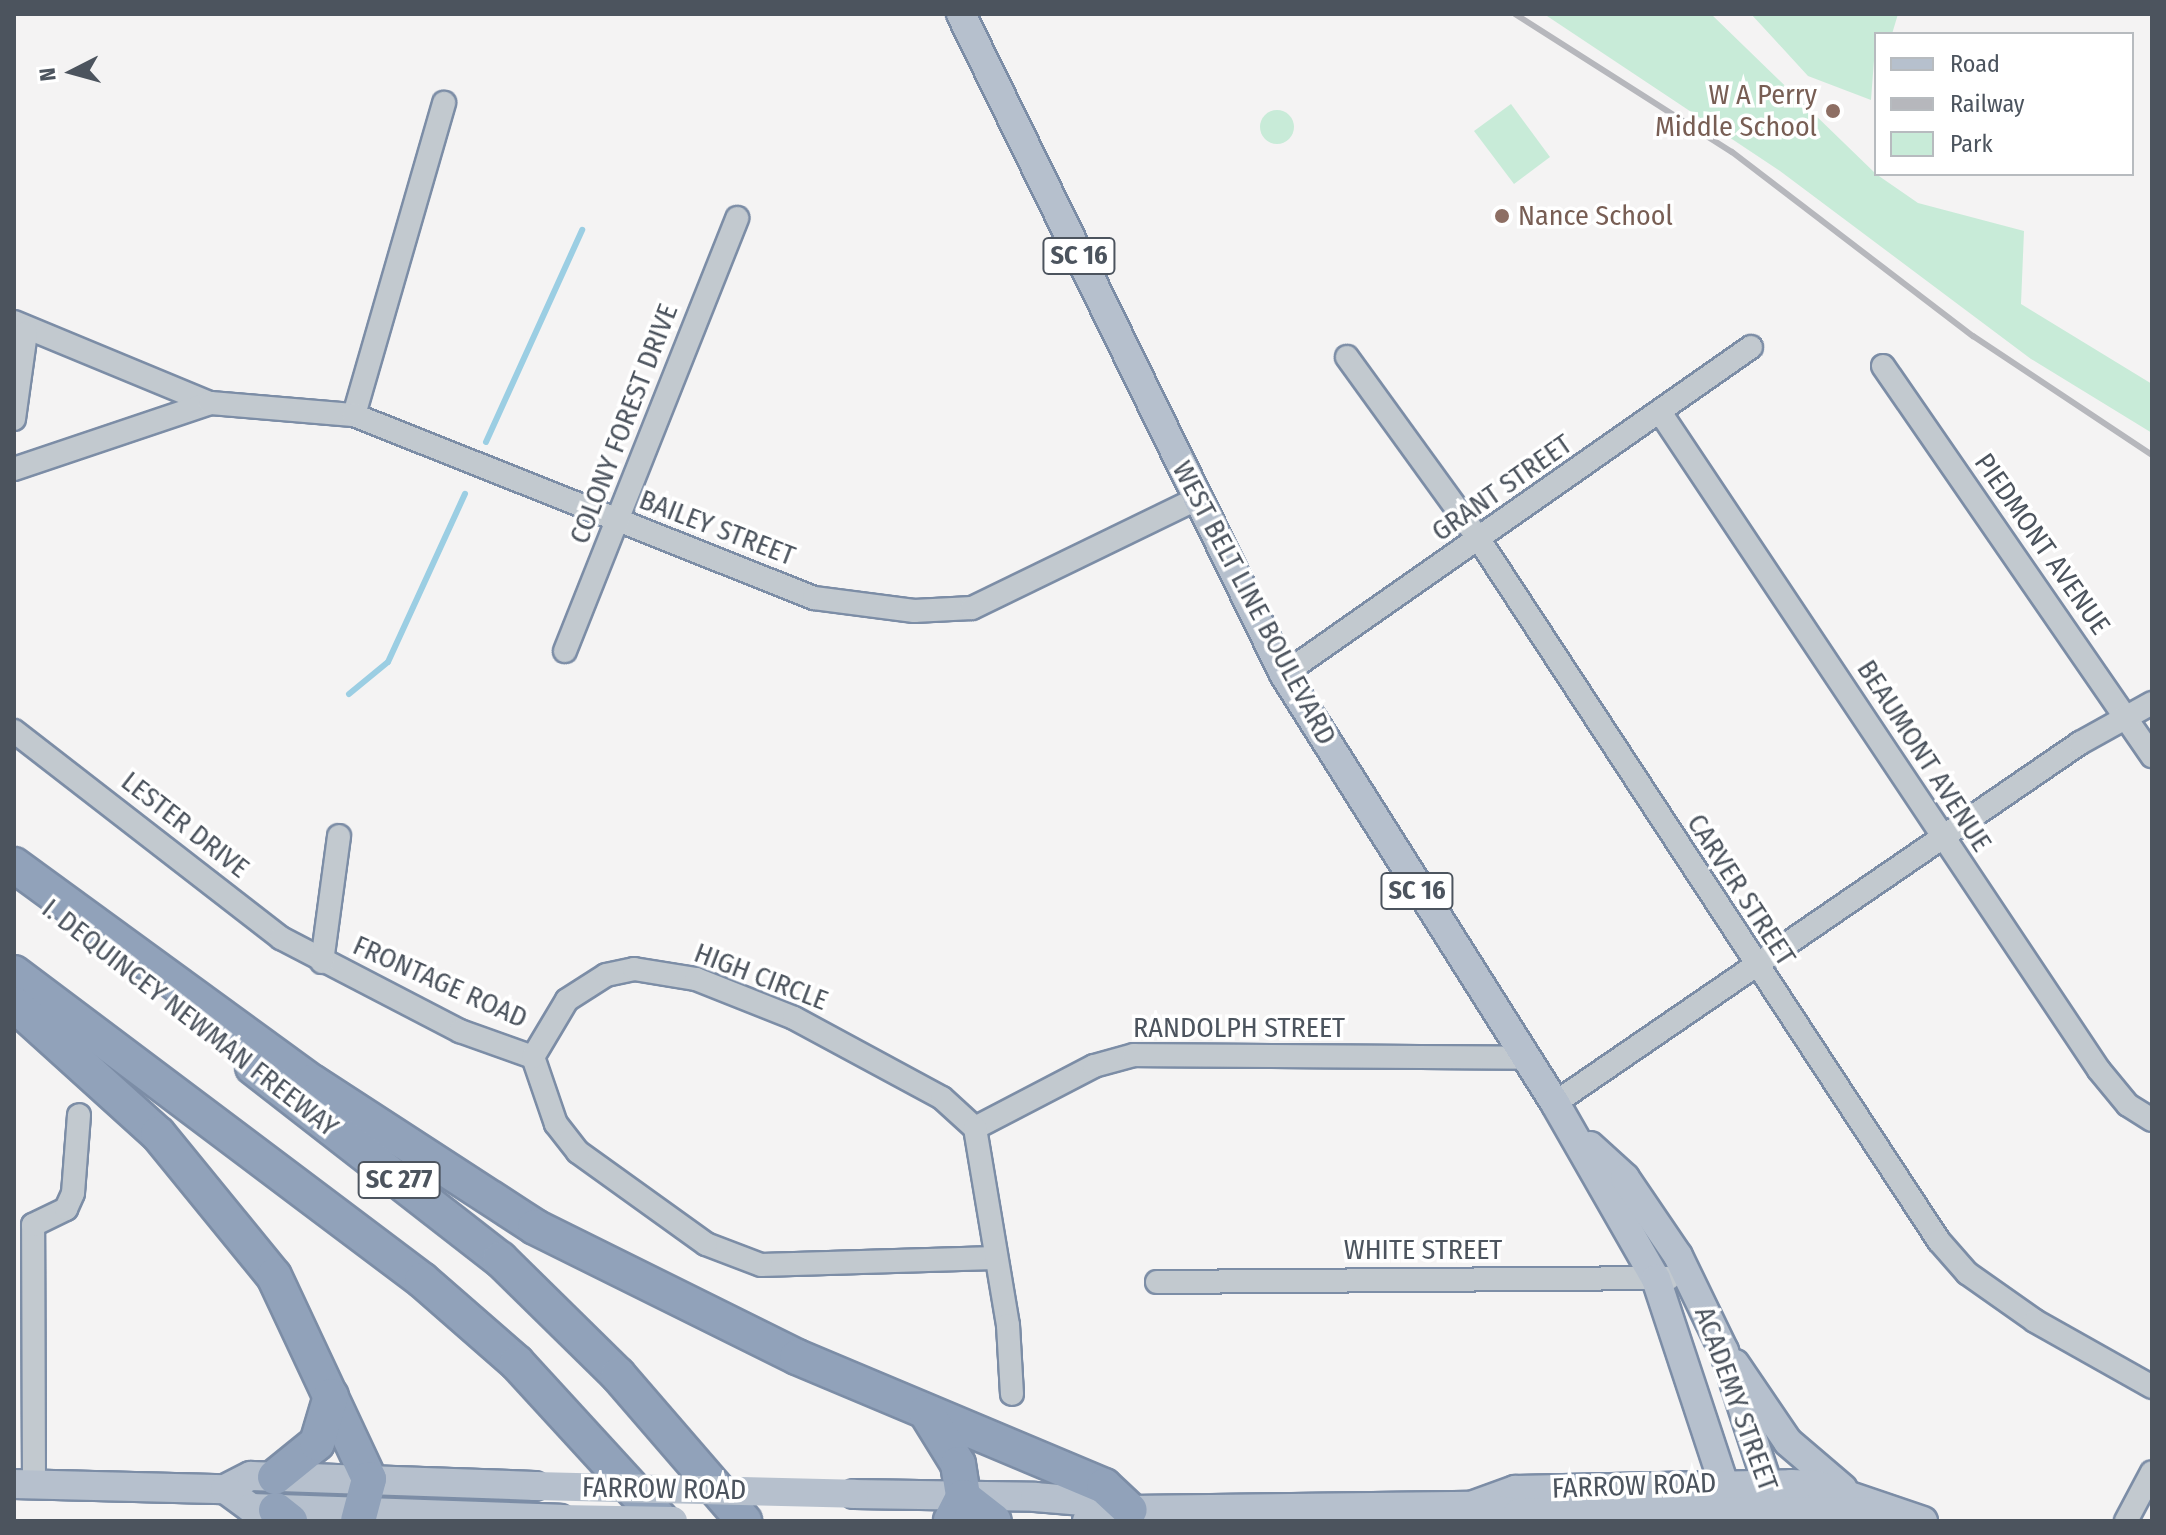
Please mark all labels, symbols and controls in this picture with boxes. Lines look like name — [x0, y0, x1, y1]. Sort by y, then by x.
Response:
north arrow — [32, 32, 112, 112]
legend — [1874, 32, 2134, 176]
text: Road — [1950, 50, 2000, 78]
text: N — [34, 67, 62, 83]
place label: W A Perry Middle School — [1655, 78, 1817, 144]
text: Railway — [1950, 90, 2025, 118]
marker: W A Perry Middle School — [1824, 102, 1842, 120]
text: Park — [1950, 130, 1993, 158]
place label: Nance School — [1518, 199, 1673, 233]
marker: Nance School — [1493, 207, 1511, 225]
road number: SC 16 — [1041, 234, 1117, 278]
street label: COLONY FOREST DRIVE — [563, 299, 685, 549]
street label: GRANT STREET — [1425, 427, 1579, 549]
street label: PIEDMONT AVENUE — [1967, 447, 2117, 641]
street label: WEST BELT LINE BOULEVARD — [1165, 456, 1343, 750]
street label: BAILEY STREET — [634, 483, 800, 573]
street label: BEAUMONT AVENUE — [1850, 654, 1998, 858]
street label: LESTER DRIVE — [114, 765, 256, 885]
street label: CARVER STREET — [1680, 808, 1802, 972]
road number: SC 16 — [1379, 869, 1455, 913]
street label: I. DEQUINCEY NEWMAN FREEWAY — [35, 892, 345, 1144]
street label: FRONTAGE ROAD — [348, 929, 532, 1035]
street label: HIGH CIRCLE — [690, 936, 832, 1018]
street label: RANDOLPH STREET — [1133, 1011, 1345, 1045]
road number: SC 277 — [357, 1158, 441, 1202]
street label: WHITE STREET — [1344, 1233, 1502, 1267]
street label: ACADEMY STREET — [1687, 1302, 1785, 1496]
street label: FARROW ROAD — [1551, 1466, 1717, 1506]
street label: FARROW ROAD — [582, 1471, 746, 1507]

